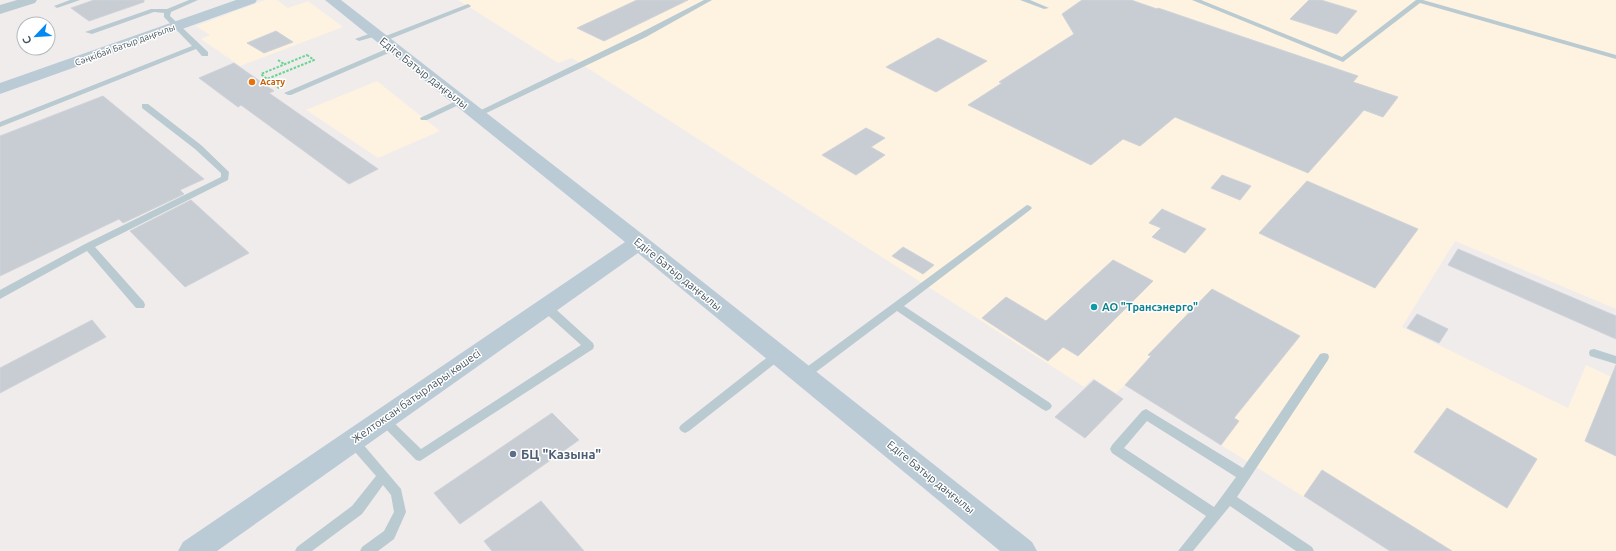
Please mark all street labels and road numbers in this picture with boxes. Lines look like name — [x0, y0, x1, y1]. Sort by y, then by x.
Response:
street label: Сәңкібай Батыр даңғылы — [74, 22, 176, 68]
street label: Едіге Батыр даңғылы — [377, 35, 471, 111]
street label: Едіге Батыр даңғылы — [632, 235, 724, 313]
street label: Желтоксан батырлары көшесі — [350, 347, 482, 445]
street label: Едіге Батыр даңғылы — [885, 438, 977, 516]

